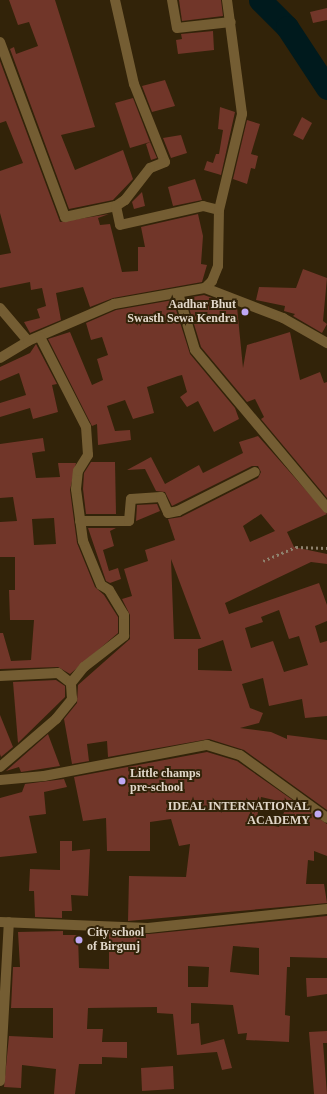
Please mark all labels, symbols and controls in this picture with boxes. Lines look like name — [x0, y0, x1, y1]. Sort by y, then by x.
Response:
place label: Aadhar Bhut Swasth Sewa Kendra — [127, 298, 236, 326]
marker: Aadhar Bhut Swasth Sewa Kendra — [239, 306, 251, 318]
place label: Little champs pre-school — [130, 767, 200, 795]
marker: Little champs pre-school — [117, 776, 127, 786]
place label: IDEAL INTERNATIONAL ACADEMY — [167, 800, 310, 828]
marker: IDEAL INTERNATIONAL ACADEMY — [313, 809, 323, 819]
place label: City school of Birgunj — [87, 926, 144, 954]
marker: City school of Birgunj — [74, 935, 84, 945]

